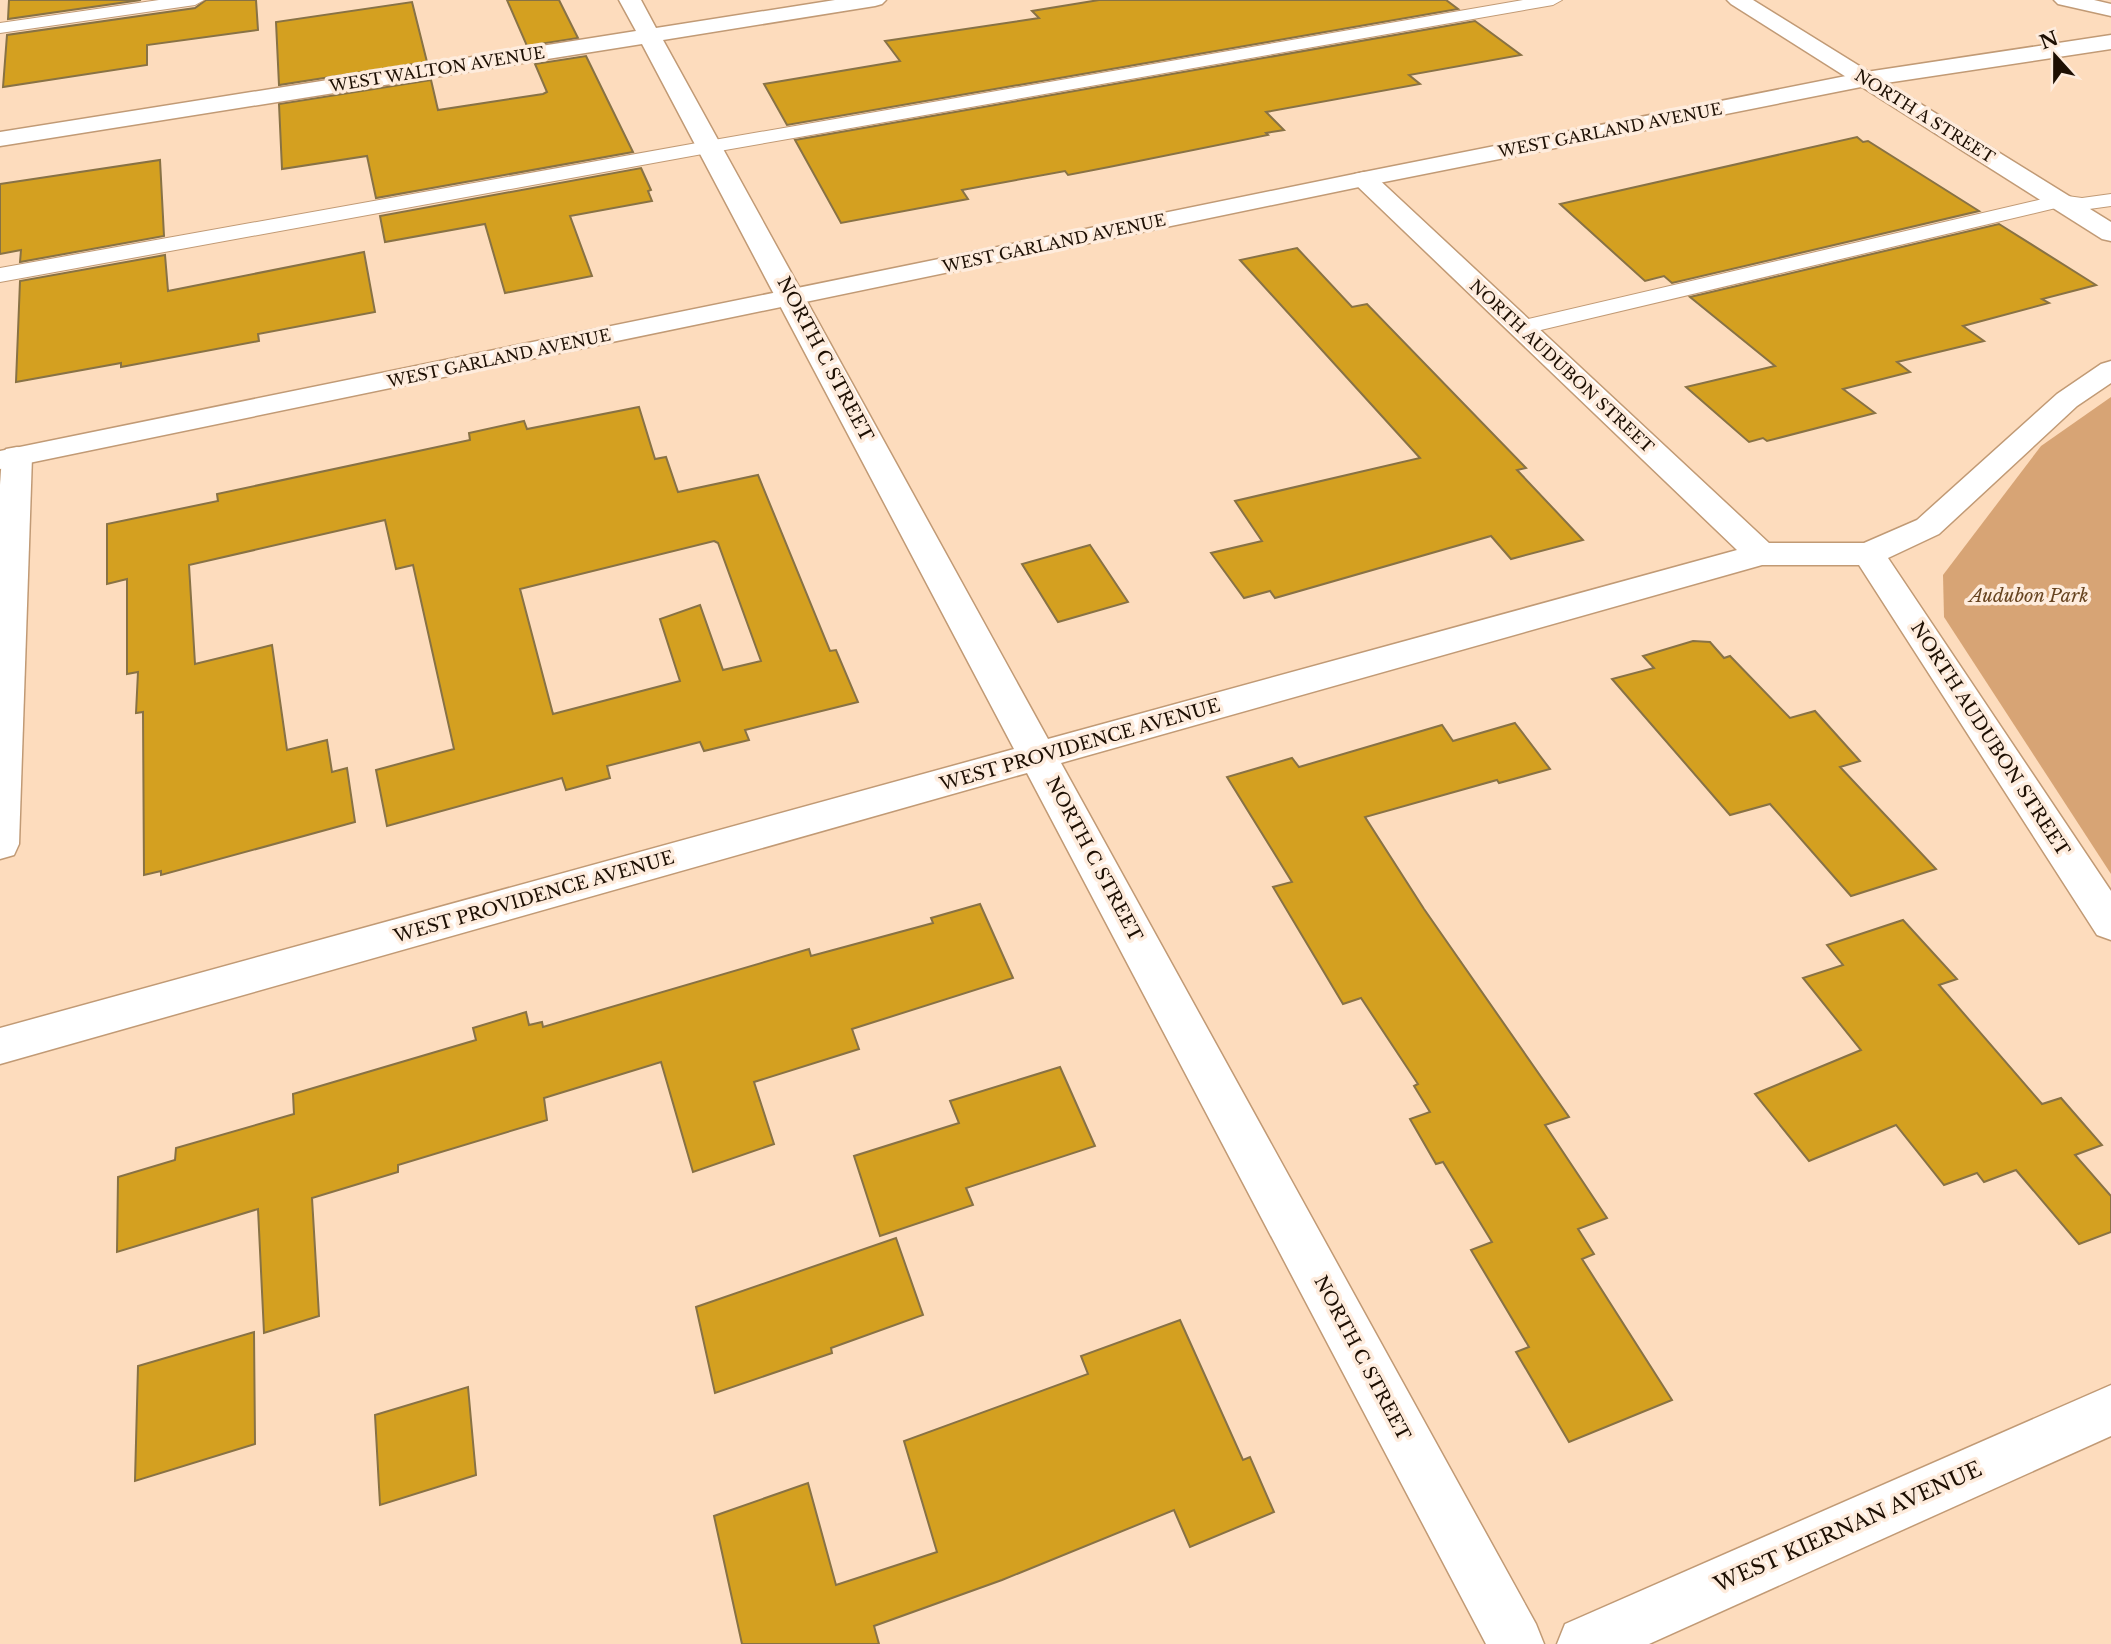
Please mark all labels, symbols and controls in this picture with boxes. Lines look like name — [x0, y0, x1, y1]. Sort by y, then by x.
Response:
north arrow — [2020, 21, 2090, 91]
text: N — [2037, 27, 2062, 55]
street label: WEST WALTON AVENUE — [327, 42, 546, 96]
street label: NORTH A STREET — [1851, 65, 1999, 167]
street label: WEST GARLAND AVENUE — [1495, 98, 1724, 162]
street label: WEST GARLAND AVENUE — [939, 210, 1168, 277]
street label: NORTH C STREET — [772, 273, 878, 445]
street label: NORTH AUDUBON STREET — [1466, 275, 1658, 457]
street label: WEST GARLAND AVENUE — [384, 325, 613, 392]
park label: Audubon Park — [1967, 585, 2089, 607]
street label: NORTH AUDUBON STREET — [1906, 618, 2074, 861]
street label: WEST PROVIDENCE AVENUE — [936, 694, 1223, 796]
street label: NORTH C STREET — [1041, 773, 1147, 945]
street label: WEST PROVIDENCE AVENUE — [390, 846, 677, 948]
street label: NORTH C STREET — [1309, 1272, 1415, 1444]
street label: WEST KIERNAN AVENUE — [1709, 1456, 1986, 1598]

